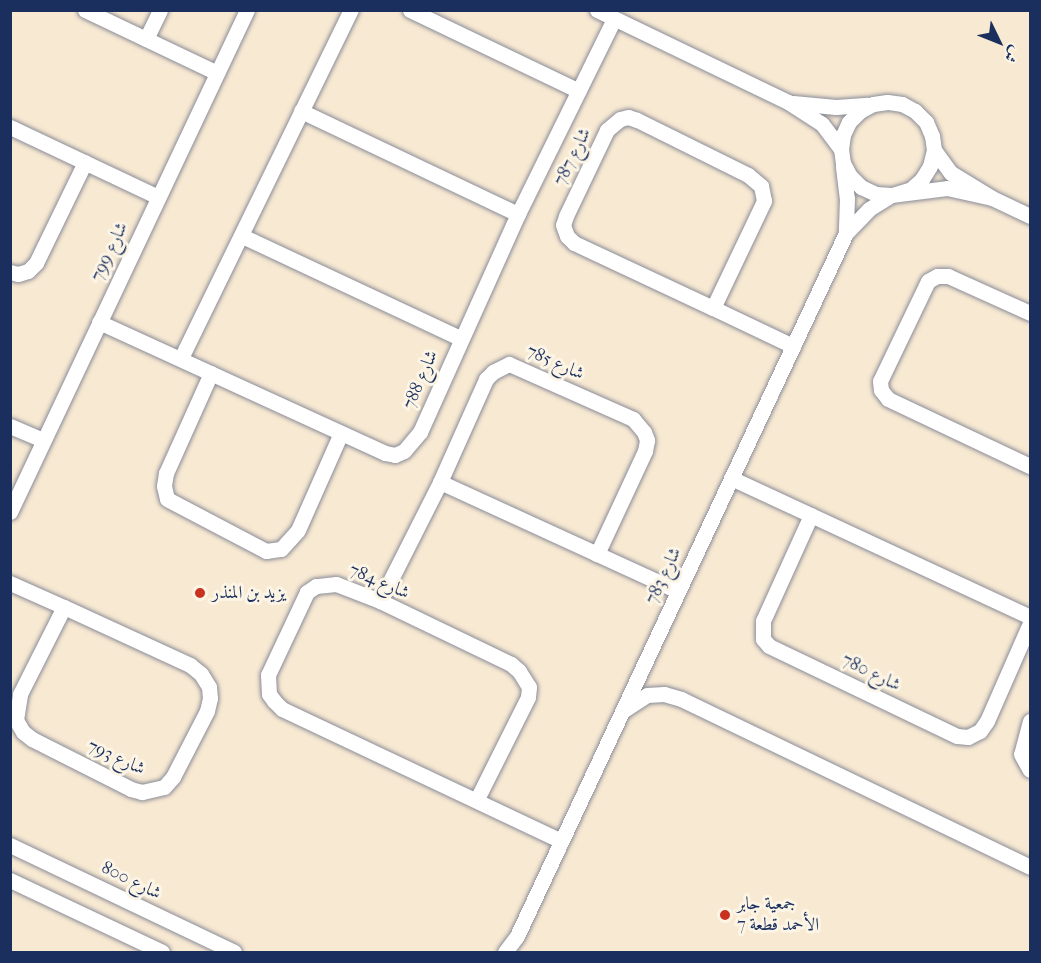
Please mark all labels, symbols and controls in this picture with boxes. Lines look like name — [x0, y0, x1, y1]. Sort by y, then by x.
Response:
north arrow — [969, 12, 1029, 72]
text: ش — [1000, 42, 1025, 67]
street label: شارع 787 — [550, 125, 596, 189]
street label: شارع 799 — [87, 219, 133, 285]
street label: شارع 785 — [523, 341, 587, 385]
street label: شارع 788 — [399, 347, 443, 413]
street label: شارع 783 — [641, 544, 687, 608]
street label: شارع 784 — [346, 560, 412, 604]
place label: يزيد بن المنذر — [212, 582, 285, 604]
marker: يزيد بن المنذر — [193, 586, 207, 600]
street label: شارع 780 — [838, 650, 904, 696]
street label: شارع 793 — [84, 736, 148, 780]
street label: شارع 800 — [97, 857, 165, 905]
place label: جمعية جابر الأحمد قطعة 7 — [737, 894, 819, 936]
marker: جمعية جابر الأحمد قطعة 7 — [718, 908, 732, 922]

